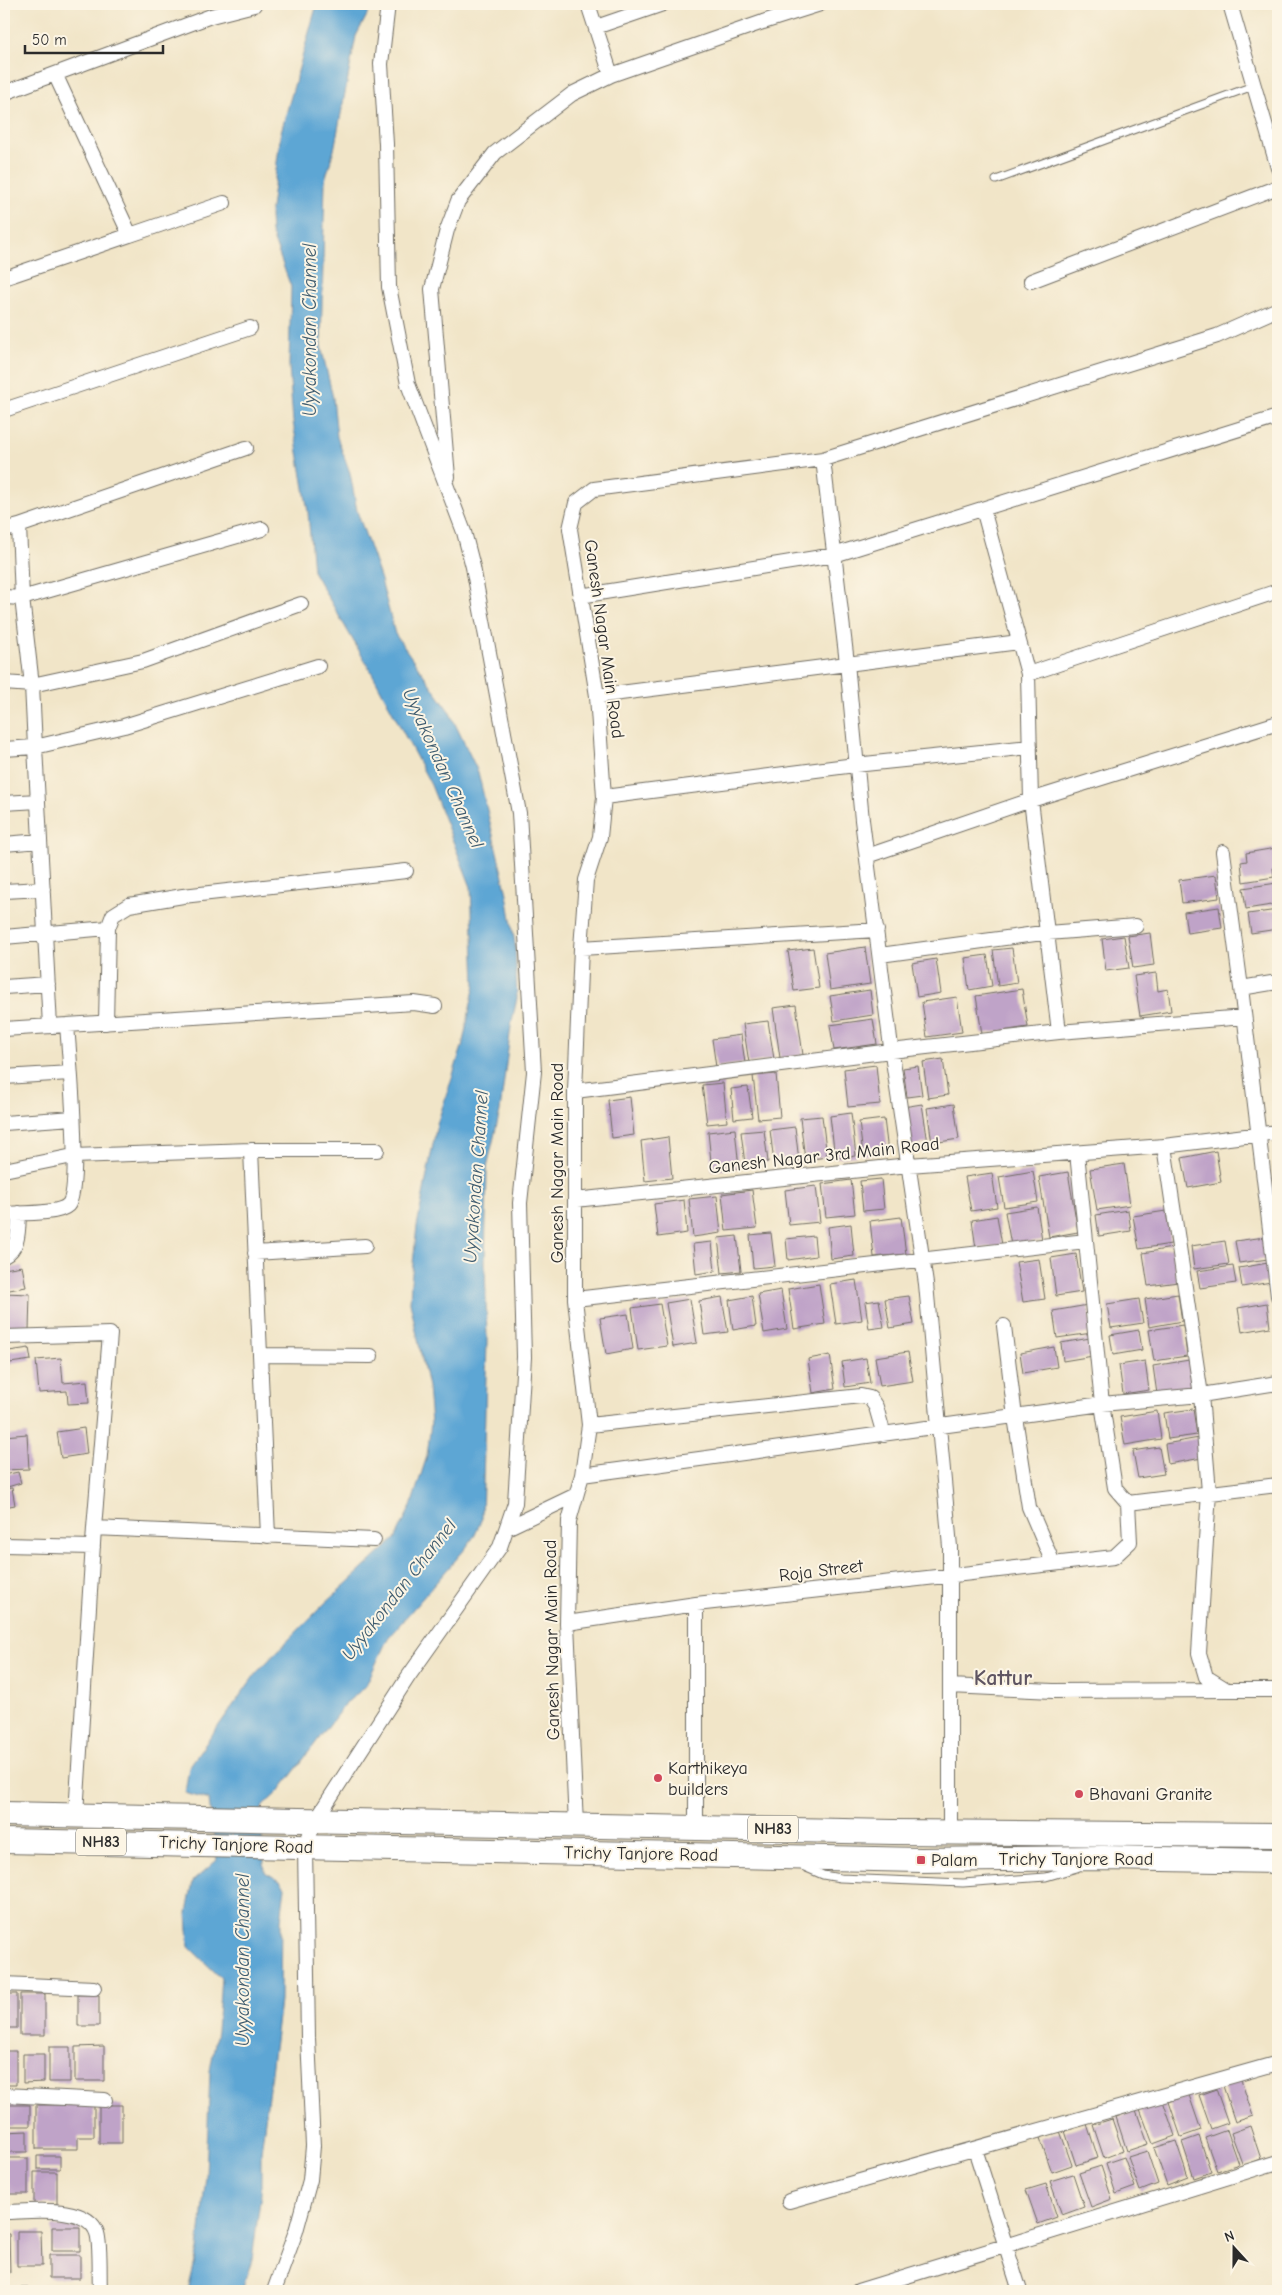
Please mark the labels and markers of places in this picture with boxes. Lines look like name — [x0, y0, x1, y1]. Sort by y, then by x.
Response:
place label: Karthikeya builders — [668, 1758, 748, 1800]
marker: Karthikeya builders — [652, 1772, 664, 1784]
place label: Bhavani Granite — [1089, 1784, 1212, 1805]
marker: Bhavani Granite — [1073, 1788, 1085, 1800]
place label: Palam — [931, 1850, 978, 1871]
marker: Palam — [915, 1854, 927, 1866]

